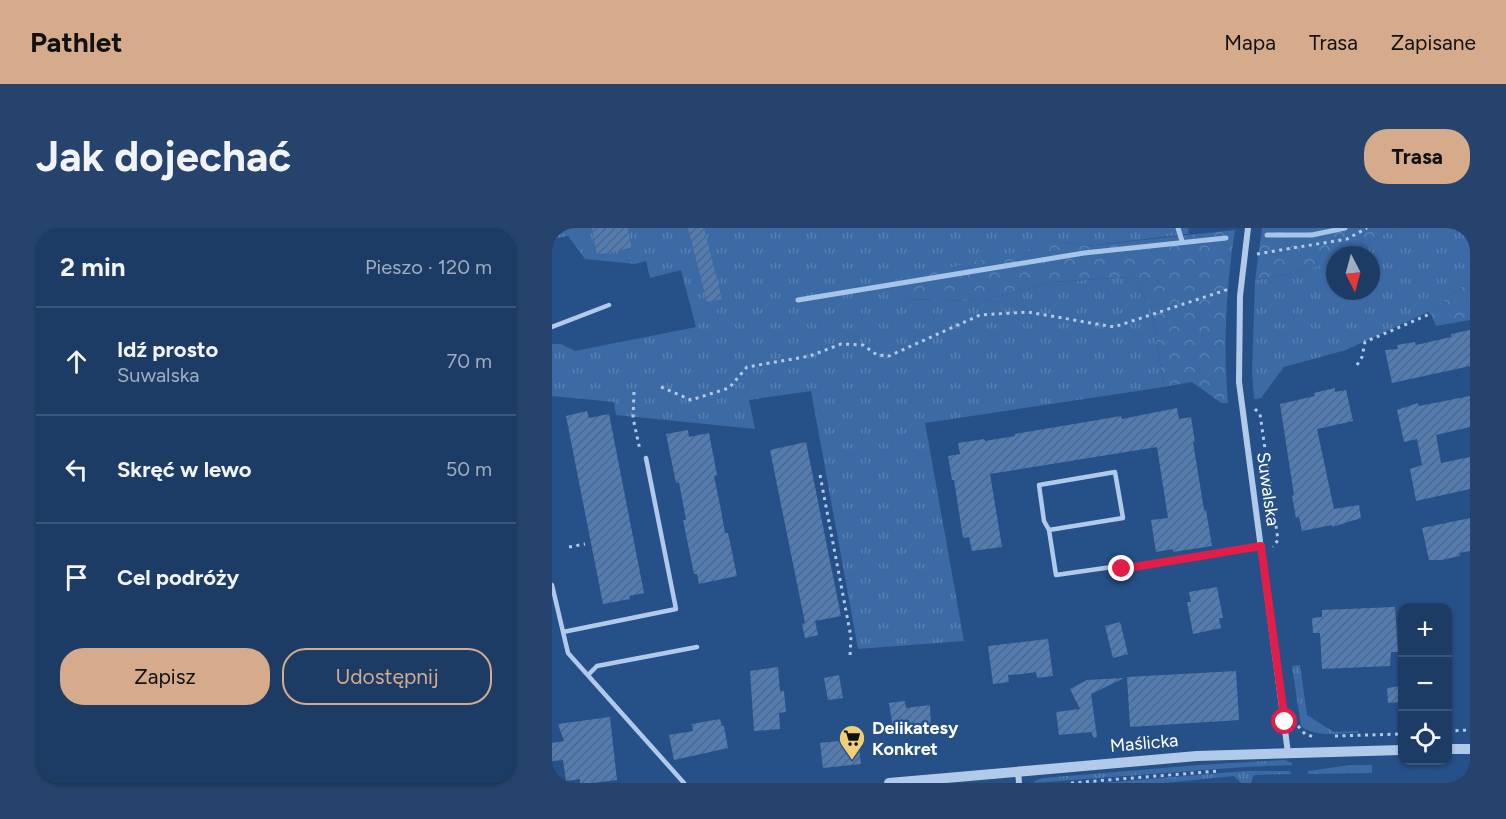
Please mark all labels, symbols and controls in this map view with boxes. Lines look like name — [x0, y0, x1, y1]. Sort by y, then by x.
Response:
text: Pathlet — [30, 25, 122, 59]
text: Mapa — [1224, 30, 1276, 55]
text: Trasa — [1309, 30, 1358, 55]
text: Zapisane — [1391, 30, 1476, 55]
button: Trasa — [1364, 129, 1470, 184]
text: Jak dojechać — [36, 131, 291, 182]
north arrow — [1326, 246, 1380, 300]
text: 2 min — [60, 251, 126, 283]
text: Pieszo · 120 m — [365, 255, 492, 279]
text: Idź prosto — [117, 336, 218, 363]
icon: ahead — [60, 345, 93, 378]
text: 70 m — [446, 349, 492, 373]
text: Suwalska — [117, 363, 200, 387]
street label: Suwalska — [1252, 451, 1284, 527]
icon: left — [60, 453, 93, 486]
text: Skręć w lewo — [117, 456, 252, 483]
text: 50 m — [446, 457, 492, 481]
route end — [1108, 555, 1134, 581]
icon: arrive — [60, 561, 93, 594]
text: Cel podróży — [117, 564, 239, 591]
map controls — [1398, 603, 1452, 765]
button: + — [1398, 603, 1452, 657]
button: Zapisz — [60, 648, 270, 705]
button: Udostępnij — [282, 648, 492, 705]
button: − — [1398, 657, 1452, 711]
route start — [1271, 708, 1297, 734]
button: locate — [1398, 711, 1452, 765]
place label: Delikatesy Konkret — [872, 717, 959, 760]
supermarket icon: Delikatesy Konkret — [837, 723, 867, 761]
street label: Maślicka — [1109, 729, 1179, 757]

